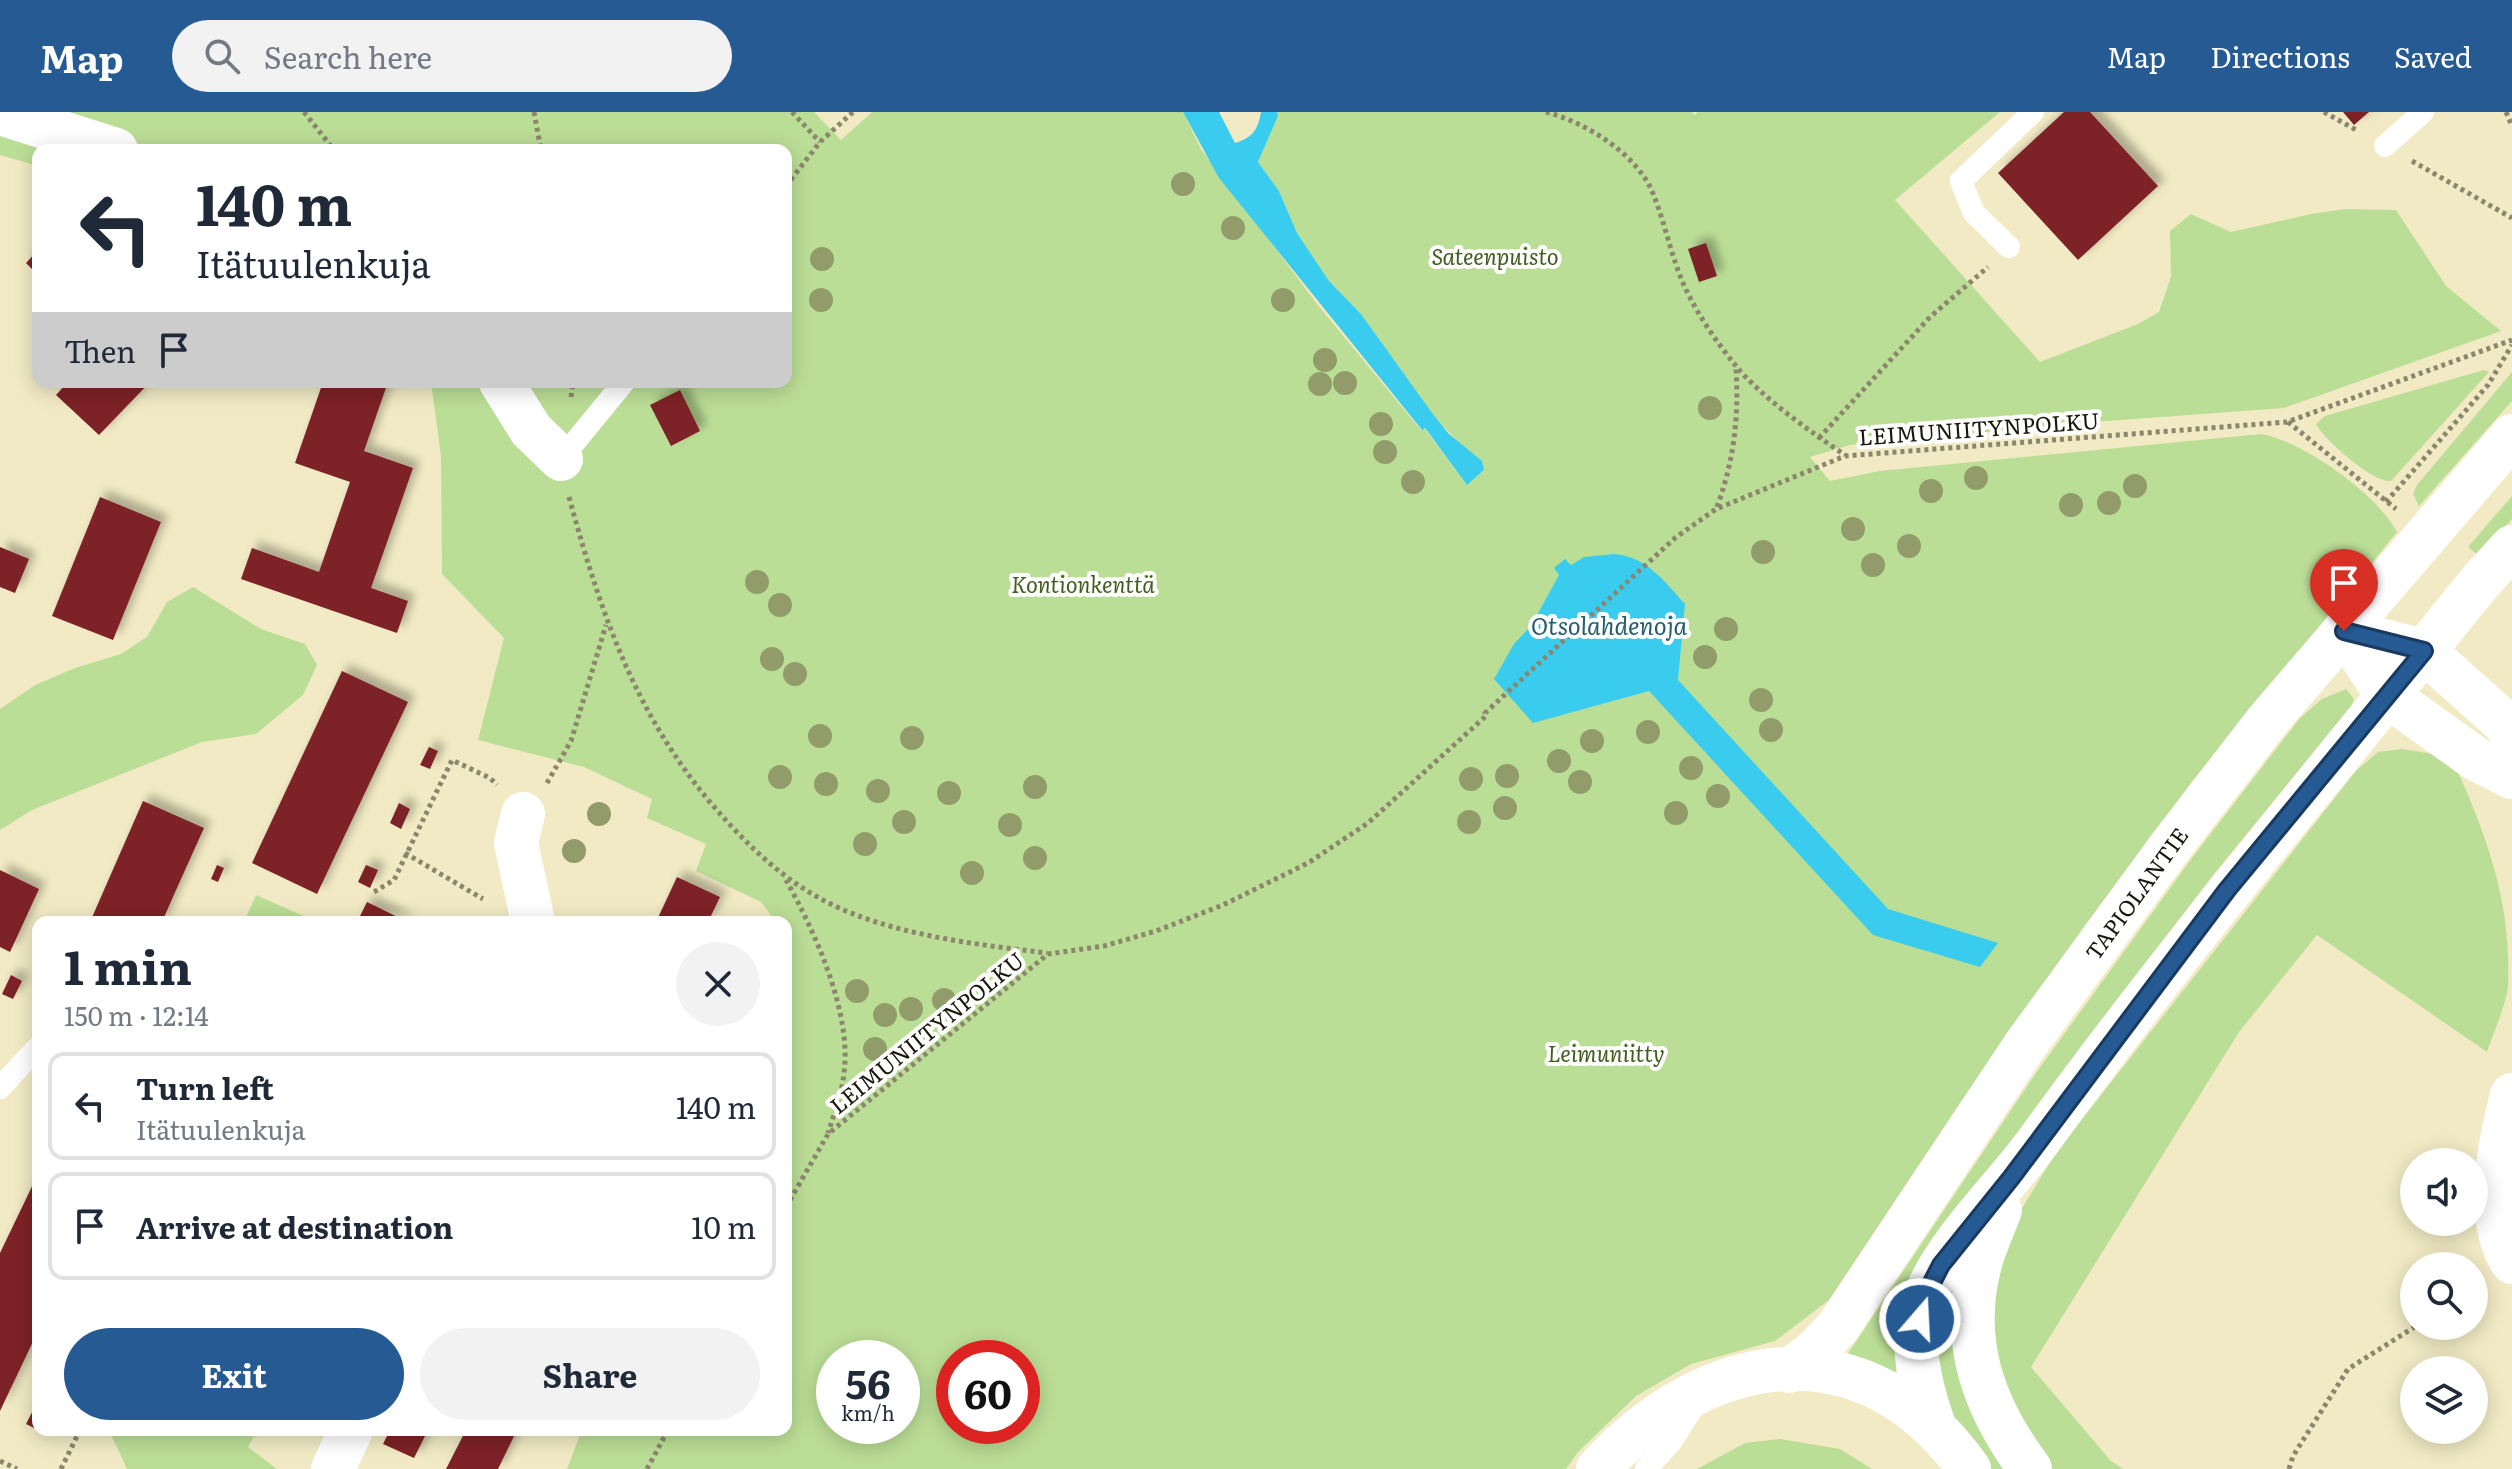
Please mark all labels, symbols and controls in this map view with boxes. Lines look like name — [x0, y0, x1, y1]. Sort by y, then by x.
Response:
search box — [172, 20, 732, 92]
text: Map — [40, 28, 124, 85]
icon: search — [200, 34, 244, 78]
text: Search here — [264, 34, 432, 78]
text: Map — [2107, 35, 2166, 77]
text: Directions — [2210, 35, 2350, 77]
text: Saved — [2394, 35, 2472, 77]
text: 140 m — [196, 160, 352, 243]
icon: left — [64, 176, 168, 280]
text: Itätuulenkuja — [196, 236, 431, 289]
park label: Sateenpuisto — [1432, 239, 1559, 272]
text: Then — [64, 328, 136, 372]
icon: arrive — [152, 328, 196, 372]
street label: LEIMUNIITYNPOLKU — [1857, 403, 2100, 452]
pin — [2310, 549, 2378, 631]
icon: arrive — [2322, 561, 2366, 605]
park label: Kontionkenttä — [1011, 567, 1155, 600]
water label: Otsolahdenoja — [1531, 607, 1688, 642]
street label: TAPIOLANTIE — [2076, 820, 2195, 966]
text: 1 min — [64, 929, 192, 1000]
button: close — [676, 942, 760, 1026]
street label: LEIMUNIITYNPOLKU — [822, 943, 1030, 1121]
text: 150 m · 12:14 — [64, 995, 209, 1034]
park label: Leimuniitty — [1547, 1036, 1665, 1069]
text: Turn left — [136, 1065, 274, 1109]
icon: left — [68, 1084, 112, 1128]
text: 140 m — [676, 1084, 756, 1128]
text: Itätuulenkuja — [136, 1109, 305, 1148]
map controls — [2400, 1148, 2488, 1444]
button: sound — [2400, 1148, 2488, 1236]
icon: arrive — [68, 1204, 112, 1248]
text: Arrive at destination — [136, 1204, 453, 1248]
text: 10 m — [691, 1204, 756, 1248]
button: search — [2400, 1252, 2488, 1340]
position arrow — [1878, 1277, 1962, 1361]
button: Exit — [64, 1328, 404, 1420]
button: Share — [420, 1328, 760, 1420]
speed limit sign: 60 — [936, 1340, 1040, 1444]
text: 56 — [845, 1352, 891, 1411]
button: layers — [2400, 1356, 2488, 1444]
text: km/h — [841, 1397, 895, 1427]

